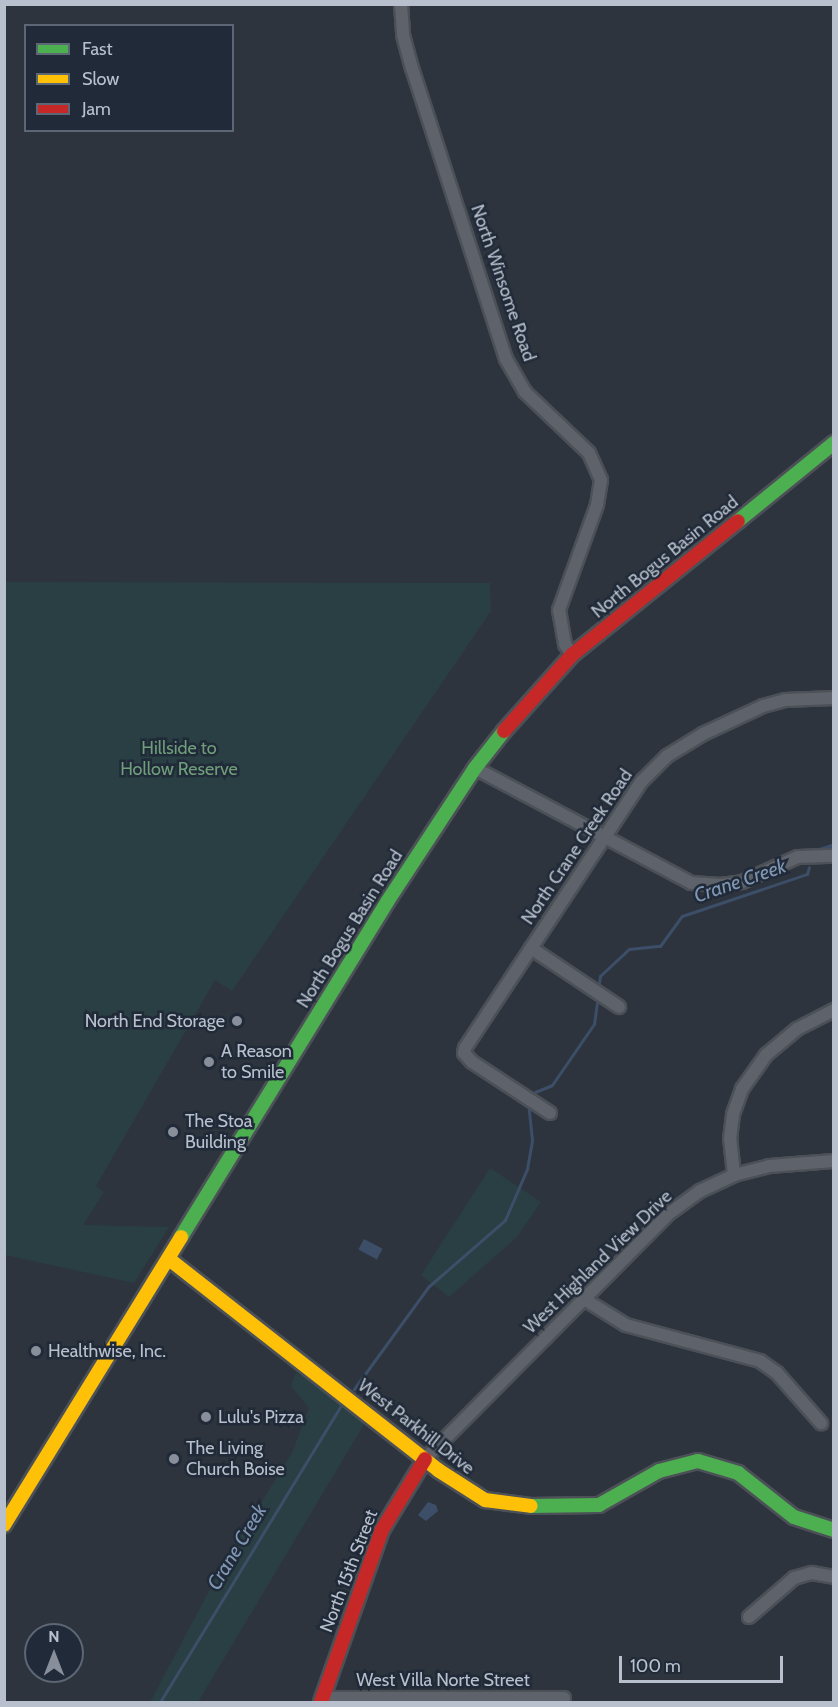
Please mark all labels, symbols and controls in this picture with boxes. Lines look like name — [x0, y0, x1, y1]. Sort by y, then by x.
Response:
legend — [24, 24, 234, 132]
text: Fast — [82, 38, 113, 60]
text: Slow — [82, 68, 119, 90]
text: Jam — [82, 98, 111, 120]
street label: North Winsome Road — [466, 202, 540, 364]
street label: North Bogus Basin Road — [587, 491, 743, 623]
park label: Hillside to Hollow Reserve — [120, 738, 238, 780]
street label: North Crane Creek Road — [517, 765, 637, 929]
street label: North Bogus Basin Road — [293, 846, 407, 1012]
water label: Crane Creek — [691, 854, 789, 908]
place label: North End Storage — [85, 1010, 225, 1032]
marker: North End Storage — [230, 1014, 244, 1028]
place label: A Reason to Smile — [221, 1041, 292, 1084]
marker: A Reason to Smile — [202, 1055, 216, 1069]
place label: The Stoa Building — [185, 1111, 252, 1154]
marker: The Stoa Building — [166, 1125, 180, 1139]
street label: West Highland View Drive — [519, 1186, 677, 1338]
place label: Healthwise, Inc. — [48, 1340, 166, 1362]
marker: Healthwise, Inc. — [29, 1344, 43, 1358]
street label: West Parkhill Drive — [353, 1375, 479, 1479]
place label: Lulu's Pizza — [218, 1406, 304, 1428]
marker: Lulu's Pizza — [199, 1410, 213, 1424]
place label: The Living Church Boise — [186, 1438, 285, 1480]
marker: The Living Church Boise — [167, 1452, 181, 1466]
water label: Crane Creek — [202, 1500, 272, 1594]
street label: North 15th Street — [316, 1507, 382, 1635]
north arrow — [24, 1623, 84, 1683]
text: N — [48, 1627, 60, 1646]
scale bar — [622, 1644, 786, 1682]
text: 100 m — [630, 1655, 681, 1677]
street label: West Villa Norte Street — [356, 1669, 530, 1691]

